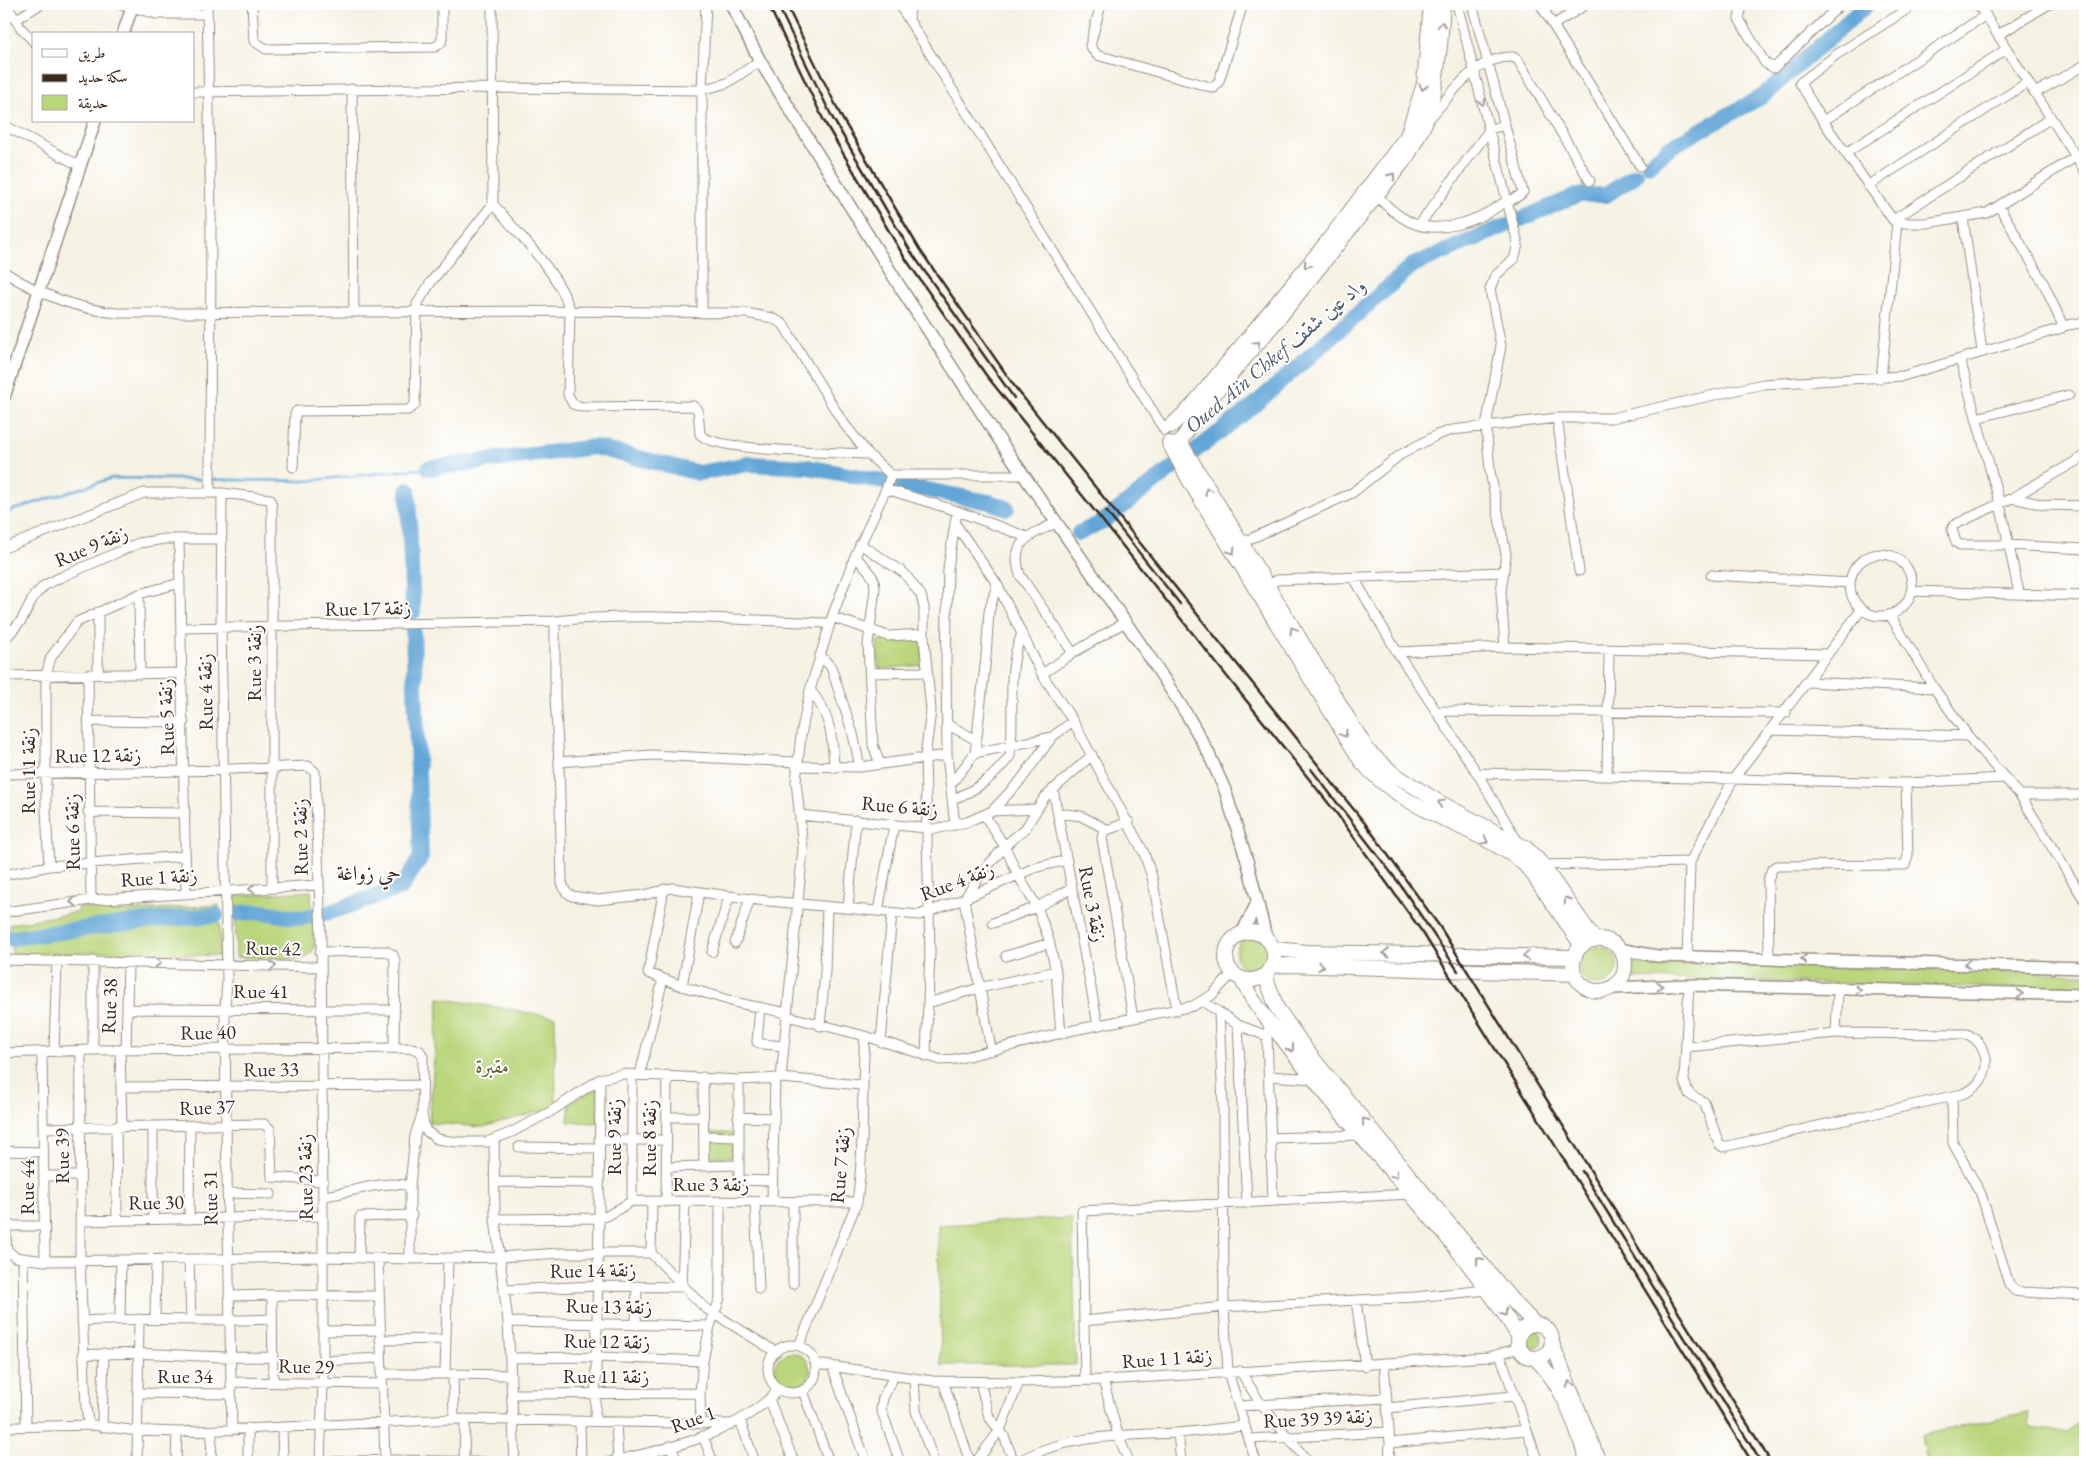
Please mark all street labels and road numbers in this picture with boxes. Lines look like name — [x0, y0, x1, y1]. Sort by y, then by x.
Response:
street label: Rue 9 زنقة — [50, 519, 132, 573]
street label: Rue 17 زنقة — [324, 594, 412, 622]
street label: Rue 3 زنقة — [241, 624, 267, 702]
street label: Rue 4 زنقة — [191, 653, 219, 731]
street label: Rue 5 زنقة — [152, 678, 180, 756]
street label: Rue 11 زنقة — [15, 728, 41, 814]
street label: Rue 12 زنقة — [54, 741, 142, 769]
street label: Rue 6 زنقة — [860, 790, 940, 822]
street label: Rue 6 زنقة — [58, 793, 86, 871]
street label: Rue 2 زنقة — [286, 798, 314, 876]
street label: Rue 4 زنقة — [916, 855, 998, 907]
street label: Rue 1 زنقة — [120, 861, 198, 893]
street label: Rue 3 زنقة — [1073, 864, 1113, 944]
street label: Rue 42 — [245, 935, 302, 961]
street label: Rue 38 — [95, 978, 123, 1034]
street label: Rue 41 — [233, 978, 289, 1004]
street label: Rue 40 — [180, 1019, 237, 1045]
street label: Rue 33 — [243, 1056, 299, 1082]
street label: Rue 37 — [179, 1093, 236, 1121]
street label: Rue 9 زنقة — [601, 1098, 627, 1176]
street label: Rue 8 زنقة — [636, 1099, 662, 1177]
street label: Rue 7 زنقة — [824, 1125, 856, 1205]
street label: Rue 39 — [49, 1128, 75, 1184]
street label: Rue 23 زنقة — [291, 1133, 319, 1221]
street label: Rue 44 — [14, 1159, 40, 1215]
street label: Rue 31 — [197, 1170, 223, 1226]
street label: Rue 3 زنقة — [672, 1171, 750, 1197]
street label: Rue 30 — [128, 1189, 185, 1215]
street label: Rue 14 زنقة — [549, 1256, 637, 1284]
street label: Rue 13 زنقة — [565, 1292, 653, 1320]
street label: Rue 12 زنقة — [563, 1327, 651, 1355]
street label: Rue 1 زنقة 1 — [1121, 1342, 1213, 1374]
street label: Rue 29 — [278, 1353, 335, 1379]
street label: Rue 34 — [157, 1363, 213, 1389]
street label: Rue 11 زنقة — [563, 1363, 649, 1389]
street label: Rue 1 — [667, 1399, 719, 1439]
street label: Rue 39 زنقة 39 — [1262, 1402, 1374, 1434]

